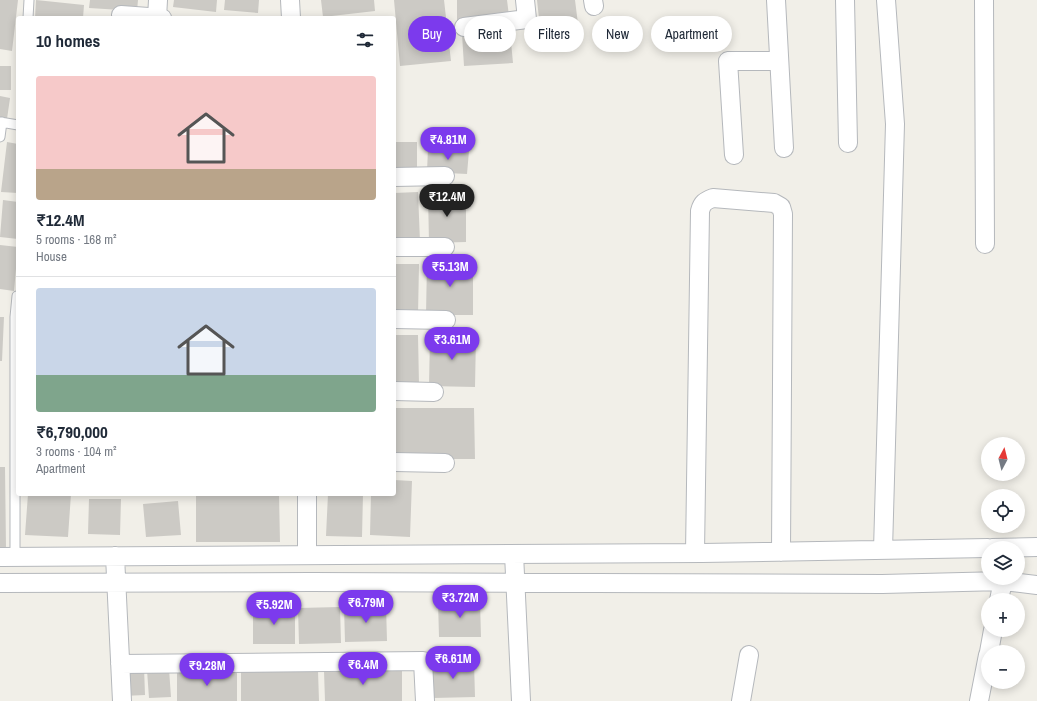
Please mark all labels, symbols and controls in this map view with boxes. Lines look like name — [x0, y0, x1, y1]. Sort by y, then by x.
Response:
chip: Buy — [408, 16, 456, 52]
chip: Rent — [464, 16, 516, 52]
chip: Filters — [524, 16, 584, 52]
chip: New — [592, 16, 643, 52]
chip: Apartment — [651, 16, 732, 52]
text: 10 homes — [36, 29, 100, 52]
icon: filters — [354, 29, 376, 51]
icon: home — [170, 102, 242, 174]
pin: ₹4.81M — [415, 127, 481, 161]
text: ₹4.81M — [429, 131, 467, 148]
pin: ₹12.4M — [414, 184, 480, 218]
text: ₹12.4M — [428, 188, 466, 205]
text: ₹12.4M — [36, 208, 85, 231]
text: 5 rooms · 168 m² — [36, 231, 117, 248]
text: House — [36, 248, 67, 265]
pin: ₹5.13M — [417, 254, 483, 288]
text: ₹5.13M — [431, 258, 469, 275]
icon: home — [170, 314, 242, 386]
pin: ₹3.61M — [419, 327, 485, 361]
text: ₹3.61M — [433, 331, 471, 348]
text: ₹6,790,000 — [36, 420, 108, 443]
north arrow — [981, 437, 1025, 481]
map controls — [981, 437, 1025, 689]
text: 3 rooms · 104 m² — [36, 443, 117, 460]
text: Apartment — [36, 460, 85, 477]
button: locate — [981, 489, 1025, 533]
button: layers — [981, 541, 1025, 585]
pin: ₹3.72M — [427, 585, 493, 619]
text: ₹3.72M — [441, 589, 479, 606]
pin: ₹6.79M — [333, 590, 399, 624]
pin: ₹5.92M — [241, 592, 307, 626]
button: + — [981, 593, 1025, 637]
text: ₹6.79M — [347, 594, 385, 611]
text: ₹5.92M — [255, 596, 293, 613]
button: − — [981, 645, 1025, 689]
pin: ₹6.61M — [420, 646, 486, 680]
text: ₹6.61M — [434, 650, 472, 667]
pin: ₹6.4M — [335, 652, 391, 686]
pin: ₹9.28M — [174, 653, 240, 687]
text: ₹6.4M — [347, 656, 379, 673]
text: ₹9.28M — [188, 657, 226, 674]

